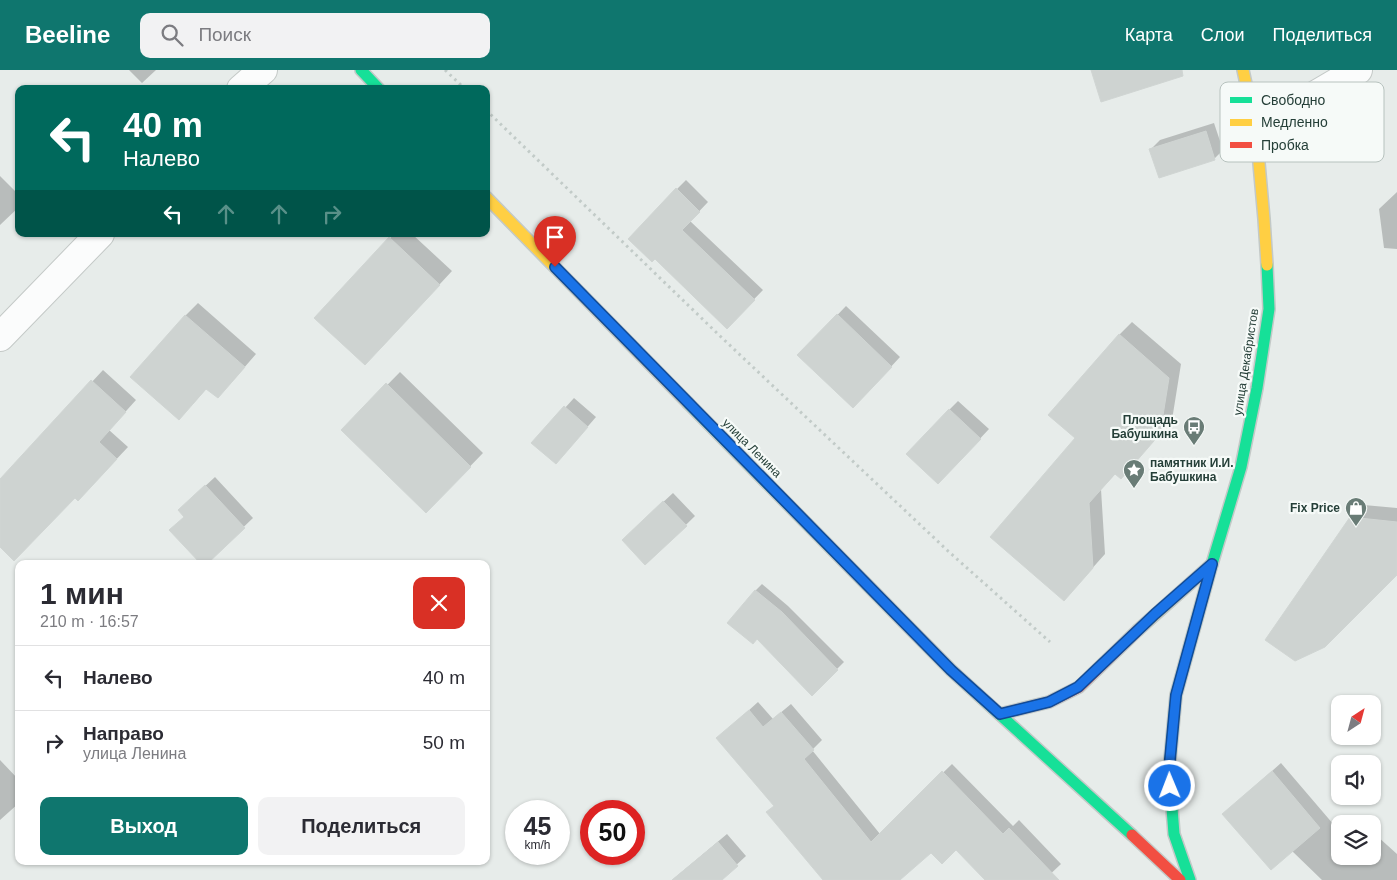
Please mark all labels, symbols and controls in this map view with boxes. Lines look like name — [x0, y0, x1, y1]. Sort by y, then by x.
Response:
search box — [140, 13, 490, 58]
text: Beeline — [25, 21, 110, 48]
icon: search — [158, 21, 186, 49]
text: Поиск — [198, 24, 251, 45]
text: Карта — [1125, 25, 1173, 45]
text: Слои — [1201, 25, 1245, 45]
text: Поделиться — [1273, 25, 1372, 45]
legend — [1220, 82, 1384, 162]
text: Свободно — [1261, 92, 1326, 108]
icon: left — [40, 105, 105, 170]
text: 40 m — [123, 105, 203, 144]
text: Медленно — [1261, 114, 1328, 130]
text: Пробка — [1261, 137, 1309, 153]
text: Налево — [123, 146, 200, 171]
icon: left — [159, 200, 187, 228]
icon: ahead — [212, 200, 240, 228]
icon: ahead — [265, 200, 293, 228]
icon: right — [318, 200, 346, 228]
pin — [534, 216, 576, 267]
icon: arrive — [541, 223, 569, 251]
street label: улица Декабристов — [1231, 308, 1261, 416]
place label: Площадь Бабушкина — [1111, 413, 1178, 441]
bus stop icon: Площадь Бабушкина — [1182, 415, 1206, 446]
street label: улица Ленина — [720, 416, 785, 481]
place label: памятник И.И. Бабушкина — [1150, 456, 1234, 484]
place icon: памятник И.И. Бабушкина — [1122, 458, 1146, 489]
shop icon: Fix Price — [1344, 496, 1368, 527]
place label: Fix Price — [1290, 501, 1340, 515]
text: 1 мин — [40, 577, 124, 610]
button: close — [413, 577, 465, 629]
text: 210 m · 16:57 — [40, 613, 139, 630]
icon: left — [40, 664, 68, 692]
text: Налево — [83, 667, 153, 688]
text: 40 m — [423, 667, 465, 688]
north arrow — [1331, 695, 1381, 745]
map controls — [1331, 695, 1381, 865]
text: Направо — [83, 723, 164, 744]
icon: right — [40, 729, 68, 757]
text: 50 m — [423, 732, 465, 753]
text: улица Ленина — [83, 745, 186, 762]
button: sound — [1331, 755, 1381, 805]
position arrow — [1143, 759, 1195, 811]
button: Выход — [40, 797, 248, 855]
button: Поделиться — [258, 797, 465, 855]
speed limit sign: 50 — [580, 800, 645, 865]
text: 45 — [524, 812, 551, 840]
button: layers — [1331, 815, 1381, 865]
text: km/h — [524, 838, 551, 852]

